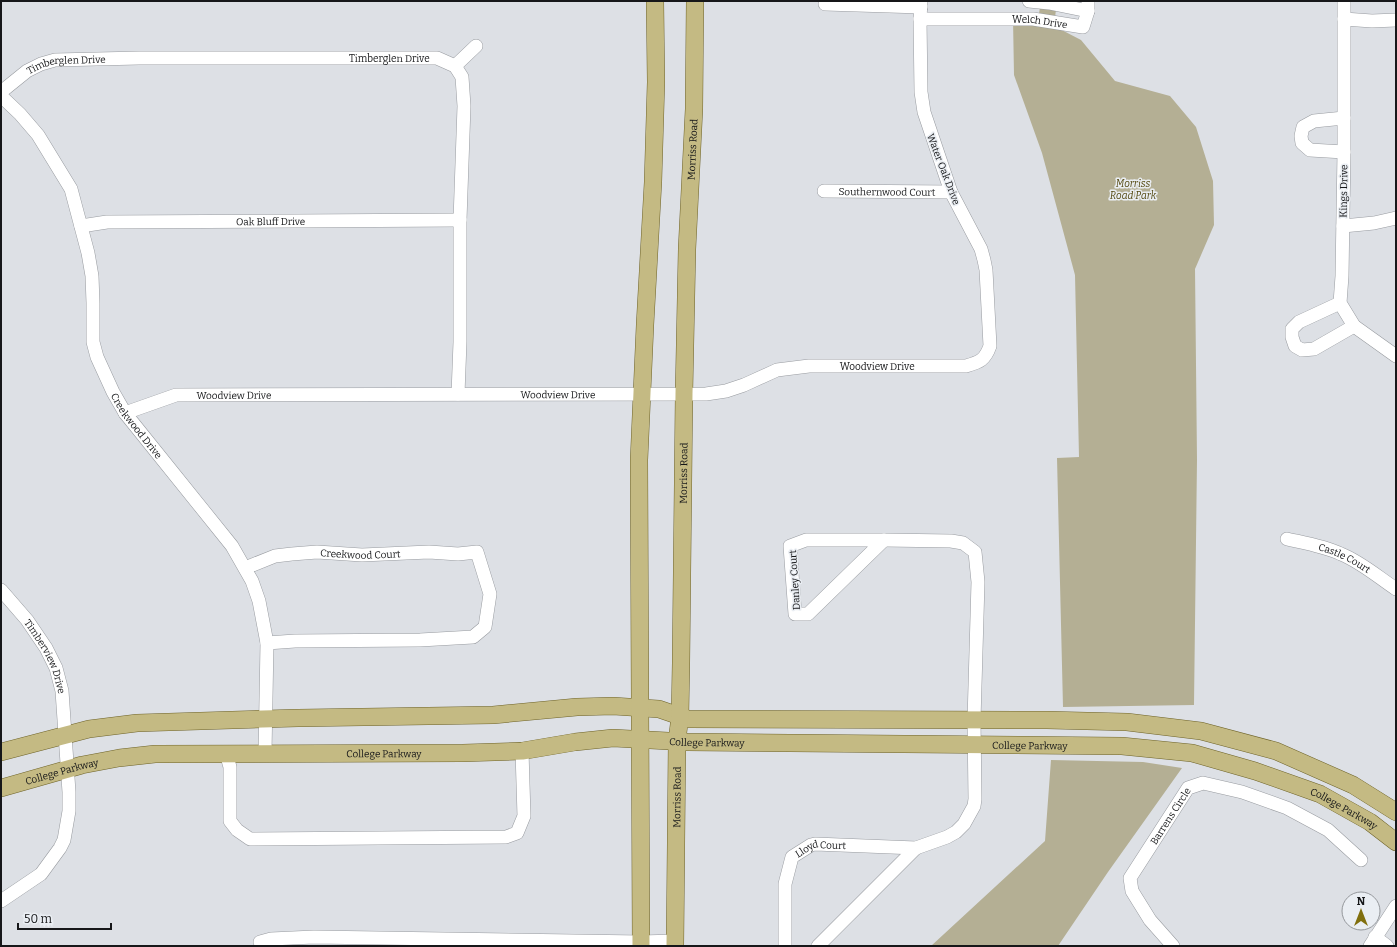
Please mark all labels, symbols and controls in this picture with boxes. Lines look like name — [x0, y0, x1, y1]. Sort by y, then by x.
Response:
street label: Welch Drive — [1012, 14, 1068, 31]
street label: Timberglen Drive — [349, 53, 430, 65]
street label: Timberglen Drive — [25, 54, 106, 77]
street label: Morriss Road — [685, 119, 701, 180]
street label: Water Oak Drive — [924, 132, 962, 207]
street label: Kings Drive — [1338, 164, 1350, 218]
park label: Morriss Road Park — [1110, 178, 1157, 202]
street label: Southernwood Court — [838, 186, 936, 199]
street label: Oak Bluff Drive — [236, 216, 305, 228]
street label: Woodview Drive — [840, 361, 915, 373]
street label: Woodview Drive — [520, 389, 595, 401]
street label: Woodview Drive — [196, 390, 271, 402]
street label: Creekwood Drive — [108, 391, 164, 461]
street label: Morriss Road — [678, 443, 690, 504]
street label: Castle Court — [1317, 541, 1373, 576]
street label: Creekwood Court — [320, 547, 401, 562]
street label: Danley Court — [787, 549, 803, 610]
street label: Timberview Drive — [21, 617, 67, 695]
street label: College Parkway — [669, 736, 745, 750]
street label: College Parkway — [992, 740, 1068, 753]
street label: College Parkway — [346, 748, 422, 760]
street label: College Parkway — [24, 757, 100, 788]
street label: Morriss Road — [671, 766, 684, 828]
street label: Barrens Circle — [1148, 786, 1194, 847]
street label: College Parkway — [1308, 786, 1380, 833]
street label: Lloyd Court — [793, 838, 847, 861]
north arrow — [1341, 891, 1381, 931]
text: N — [1357, 895, 1366, 908]
scale bar — [18, 905, 111, 931]
text: 50 m — [24, 912, 53, 926]

